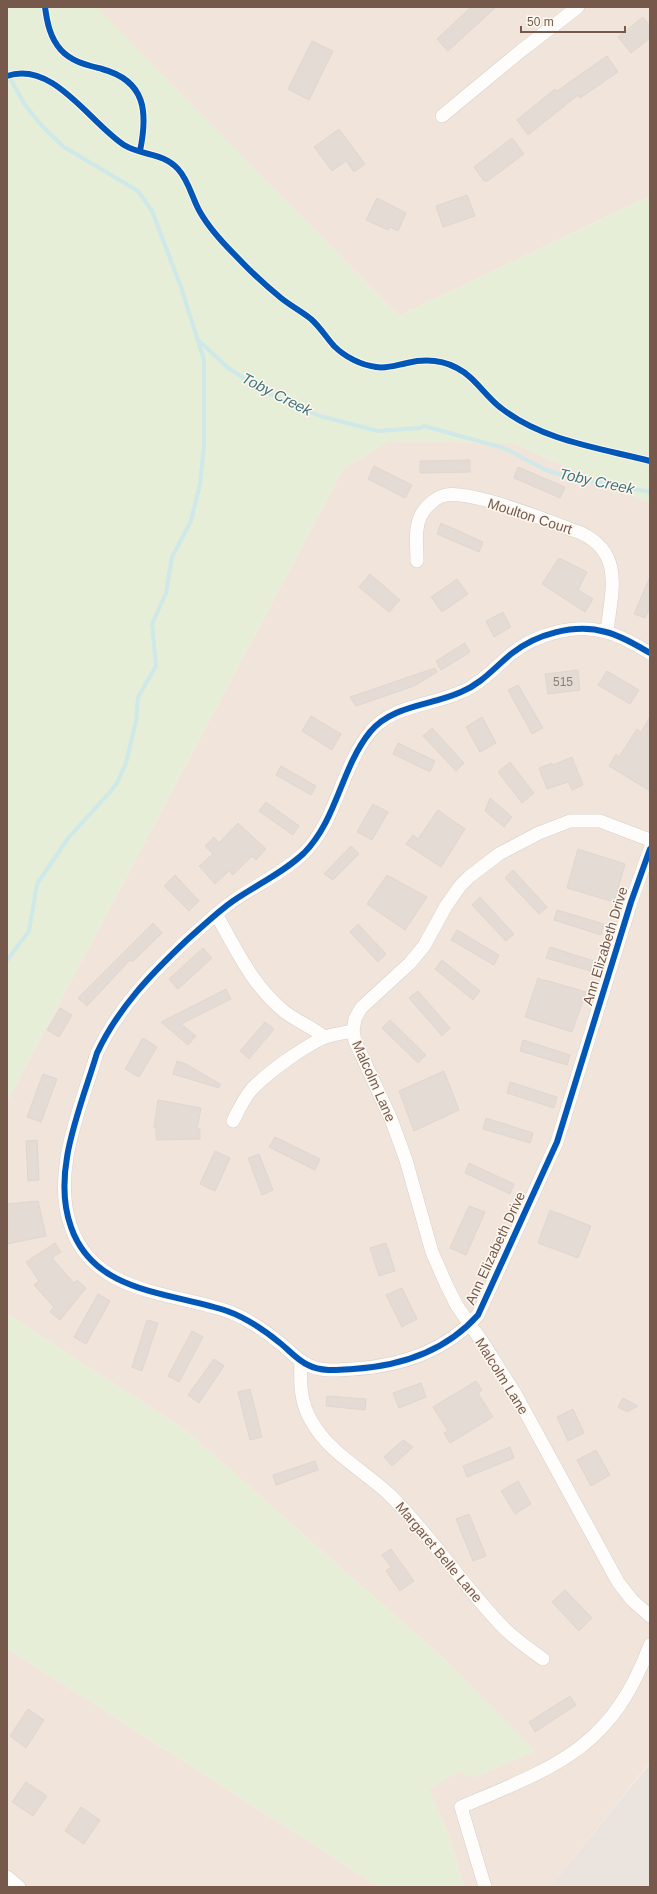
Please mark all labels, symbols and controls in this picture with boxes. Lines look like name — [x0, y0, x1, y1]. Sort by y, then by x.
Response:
scale bar — [521, 8, 625, 34]
text: 50 m — [527, 15, 554, 29]
water label: Toby Creek — [239, 369, 316, 420]
water label: Toby Creek — [558, 465, 637, 498]
street label: Moulton Court — [486, 495, 574, 537]
house number: 515 — [553, 675, 573, 689]
street label: Ann Elizabeth Drive — [579, 885, 631, 1007]
street label: Malcolm Lane — [349, 1038, 399, 1124]
street label: Ann Elizabeth Drive — [462, 1189, 528, 1307]
street label: Malcolm Lane — [472, 1335, 532, 1417]
street label: Margaret Belle Lane — [392, 1499, 486, 1606]

